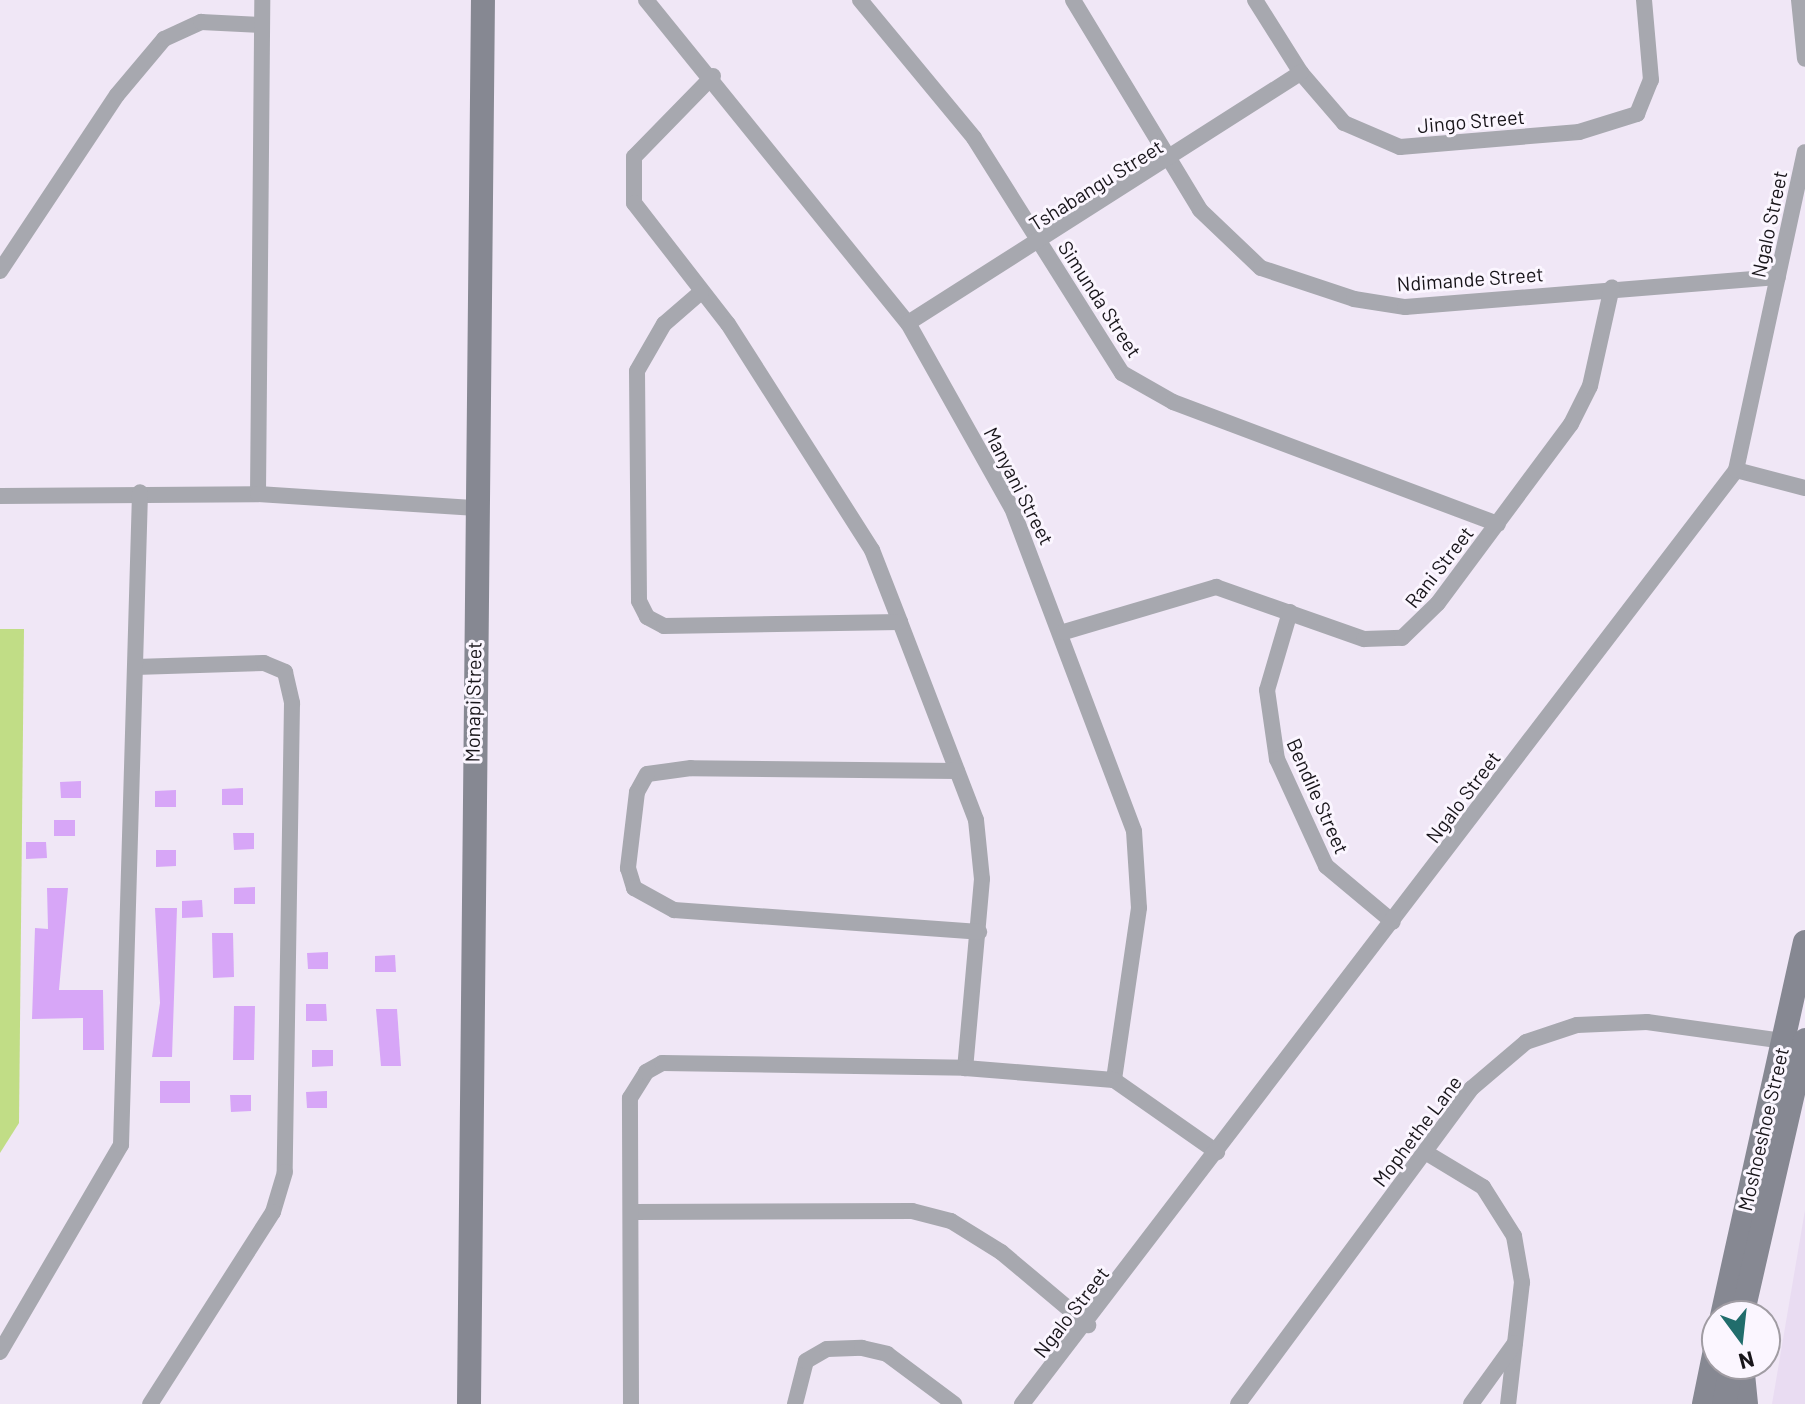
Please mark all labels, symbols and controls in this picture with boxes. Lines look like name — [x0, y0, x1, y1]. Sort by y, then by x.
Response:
street label: Jingo Street — [1416, 104, 1526, 138]
street label: Tshabangu Street — [1025, 134, 1167, 236]
street label: Ngalo Street — [1746, 168, 1792, 280]
street label: Simunda Street — [1053, 236, 1147, 362]
street label: Ndimande Street — [1396, 262, 1544, 296]
street label: Manyani Street — [979, 423, 1059, 549]
street label: Rani Street — [1400, 521, 1478, 613]
street label: Monapi Street — [460, 641, 486, 763]
street label: Bendile Street — [1282, 735, 1354, 857]
street label: Ngalo Street — [1421, 746, 1505, 848]
street label: Moshoeshoe Street — [1732, 1045, 1794, 1213]
street label: Mophethe Lane — [1367, 1071, 1467, 1191]
street label: Ngalo Street — [1028, 1262, 1114, 1362]
north arrow — [1701, 1300, 1781, 1380]
text: N — [1736, 1347, 1757, 1376]

